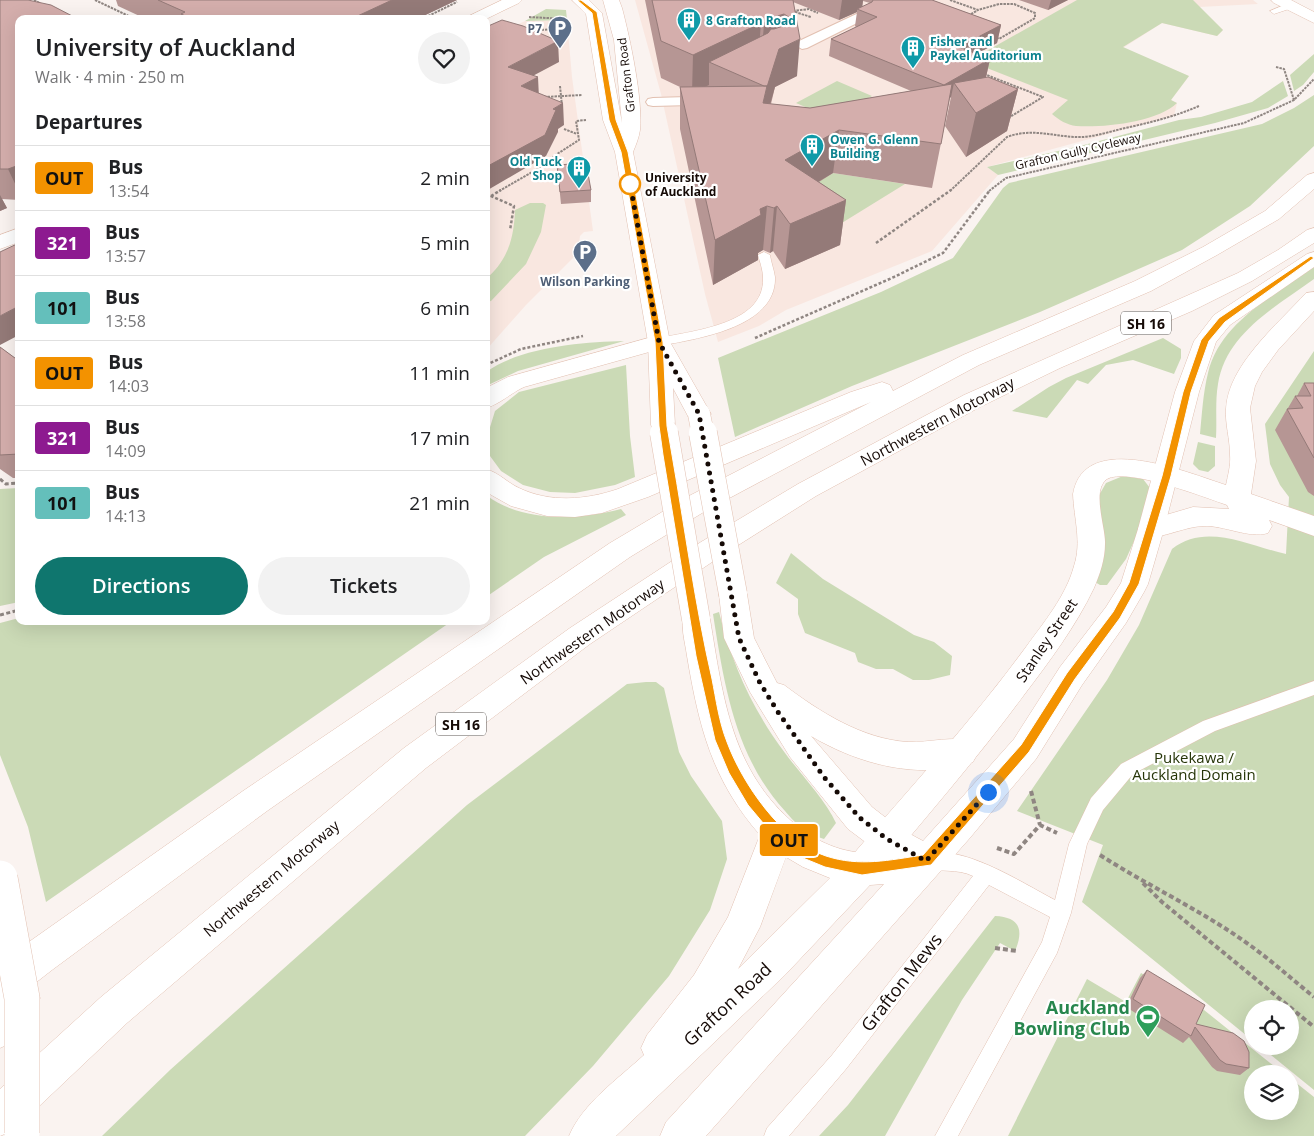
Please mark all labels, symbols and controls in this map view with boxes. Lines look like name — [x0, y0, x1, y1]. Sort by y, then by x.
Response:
building icon: 8 Grafton Road — [676, 7, 702, 41]
place label: 8 Grafton Road — [706, 12, 796, 29]
parking icon: P7 — [547, 15, 573, 49]
place label: P7 — [528, 20, 542, 37]
text: University of Auckland — [35, 30, 296, 63]
button: heart — [418, 32, 470, 84]
place label: Fisher and Paykel Auditorium — [930, 33, 1042, 64]
building icon: Fisher and Paykel Auditorium — [900, 35, 926, 69]
street label: Grafton Road — [613, 37, 639, 113]
text: Walk · 4 min · 250 m — [35, 66, 185, 88]
text: Departures — [35, 109, 142, 135]
street label: Grafton Gully Cycleway — [1013, 128, 1144, 174]
place label: Owen G. Glenn Building — [830, 131, 918, 162]
building icon: Owen G. Glenn Building — [799, 133, 825, 167]
place label: Old Tuck Shop — [510, 153, 563, 184]
text: Bus — [108, 154, 143, 180]
building icon: Old Tuck Shop — [566, 155, 592, 189]
text: 2 min — [420, 165, 470, 191]
text: OUT — [45, 166, 83, 190]
place label: University of Auckland — [645, 169, 716, 200]
marker: University of Auckland — [619, 173, 641, 195]
text: 13:54 — [108, 180, 149, 202]
text: Bus — [105, 219, 140, 245]
text: 5 min — [420, 230, 470, 256]
text: 321 — [47, 231, 78, 255]
parking icon: Wilson Parking — [572, 239, 598, 273]
text: 13:57 — [105, 245, 146, 267]
place label: Wilson Parking — [540, 273, 630, 290]
text: Bus — [105, 284, 140, 310]
text: 6 min — [420, 295, 470, 321]
text: 101 — [47, 296, 78, 320]
text: 13:58 — [105, 310, 146, 332]
road number: SH 16 — [1121, 312, 1171, 334]
text: Bus — [108, 349, 143, 375]
text: 11 min — [409, 360, 470, 386]
text: OUT — [45, 361, 83, 385]
street label: Northwestern Motorway — [857, 372, 1018, 470]
text: 14:03 — [108, 375, 149, 397]
text: Bus — [105, 414, 140, 440]
text: 17 min — [409, 425, 470, 451]
text: 321 — [47, 426, 78, 450]
text: 14:09 — [105, 440, 146, 462]
text: Bus — [105, 479, 140, 505]
text: 21 min — [409, 490, 470, 516]
text: 101 — [47, 491, 78, 515]
text: 14:13 — [105, 505, 146, 527]
button: Directions — [35, 557, 248, 615]
button: Tickets — [258, 557, 470, 615]
street label: Northwestern Motorway — [516, 573, 668, 688]
street label: Stanley Street — [1011, 594, 1081, 686]
road number: SH 16 — [436, 712, 486, 736]
park label: Pukekawa / Auckland Domain — [1132, 747, 1256, 784]
your location — [976, 780, 1001, 805]
street label: Northwestern Motorway — [199, 815, 344, 941]
line badge: OUT — [760, 824, 818, 856]
text: OUT — [770, 828, 808, 852]
street label: Grafton Mews — [855, 928, 947, 1036]
street label: Grafton Road — [678, 957, 776, 1051]
place label: Auckland Bowling Club — [1014, 995, 1130, 1040]
map controls — [1244, 1000, 1299, 1120]
button: locate — [1244, 1000, 1299, 1055]
sports icon: Auckland Bowling Club — [1135, 1004, 1161, 1038]
button: layers — [1244, 1065, 1299, 1120]

